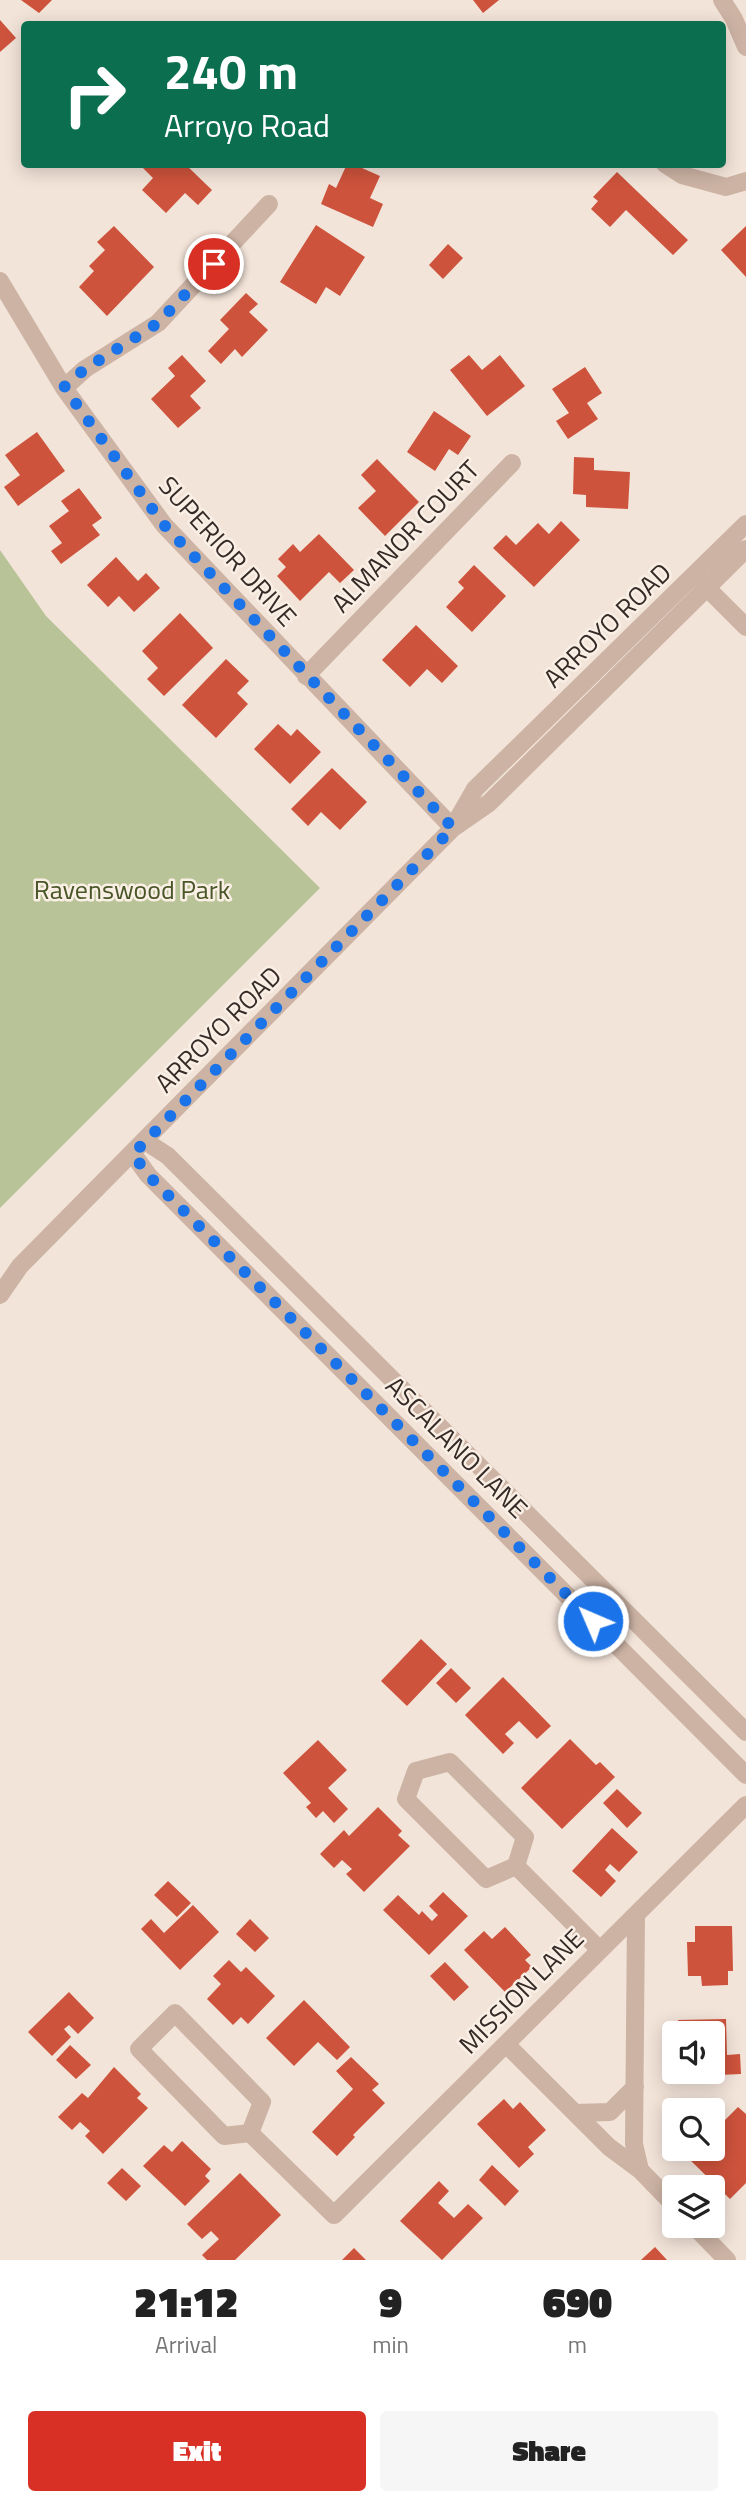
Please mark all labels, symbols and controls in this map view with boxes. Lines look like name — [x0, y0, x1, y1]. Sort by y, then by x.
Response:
text: 240 m — [164, 33, 298, 108]
icon: right — [49, 49, 140, 140]
text: Arroyo Road — [164, 101, 330, 149]
pin — [184, 234, 244, 294]
icon: arrive — [195, 245, 233, 283]
street label: ALMANOR COURT — [322, 451, 488, 621]
street label: SUPERIOR DRIVE — [150, 467, 306, 635]
street label: ARROYO ROAD — [534, 554, 680, 696]
park label: Ravenswood Park — [34, 870, 230, 909]
street label: ARROYO ROAD — [146, 957, 290, 1101]
street label: ASCALANO LANE — [377, 1367, 537, 1527]
position arrow — [556, 1584, 630, 1658]
street label: MISSION LANE — [450, 1920, 592, 2062]
map controls — [662, 2021, 725, 2238]
button: sound — [662, 2021, 725, 2084]
button: search — [662, 2098, 725, 2161]
button: layers — [662, 2175, 725, 2238]
text: 21:12 — [134, 2269, 238, 2333]
text: 9 — [379, 2269, 402, 2333]
text: 690 — [543, 2269, 612, 2333]
text: Arrival — [155, 2327, 217, 2362]
text: min — [372, 2327, 409, 2362]
text: m — [568, 2327, 587, 2362]
button: Exit — [28, 2411, 366, 2491]
button: Share — [380, 2411, 718, 2491]

